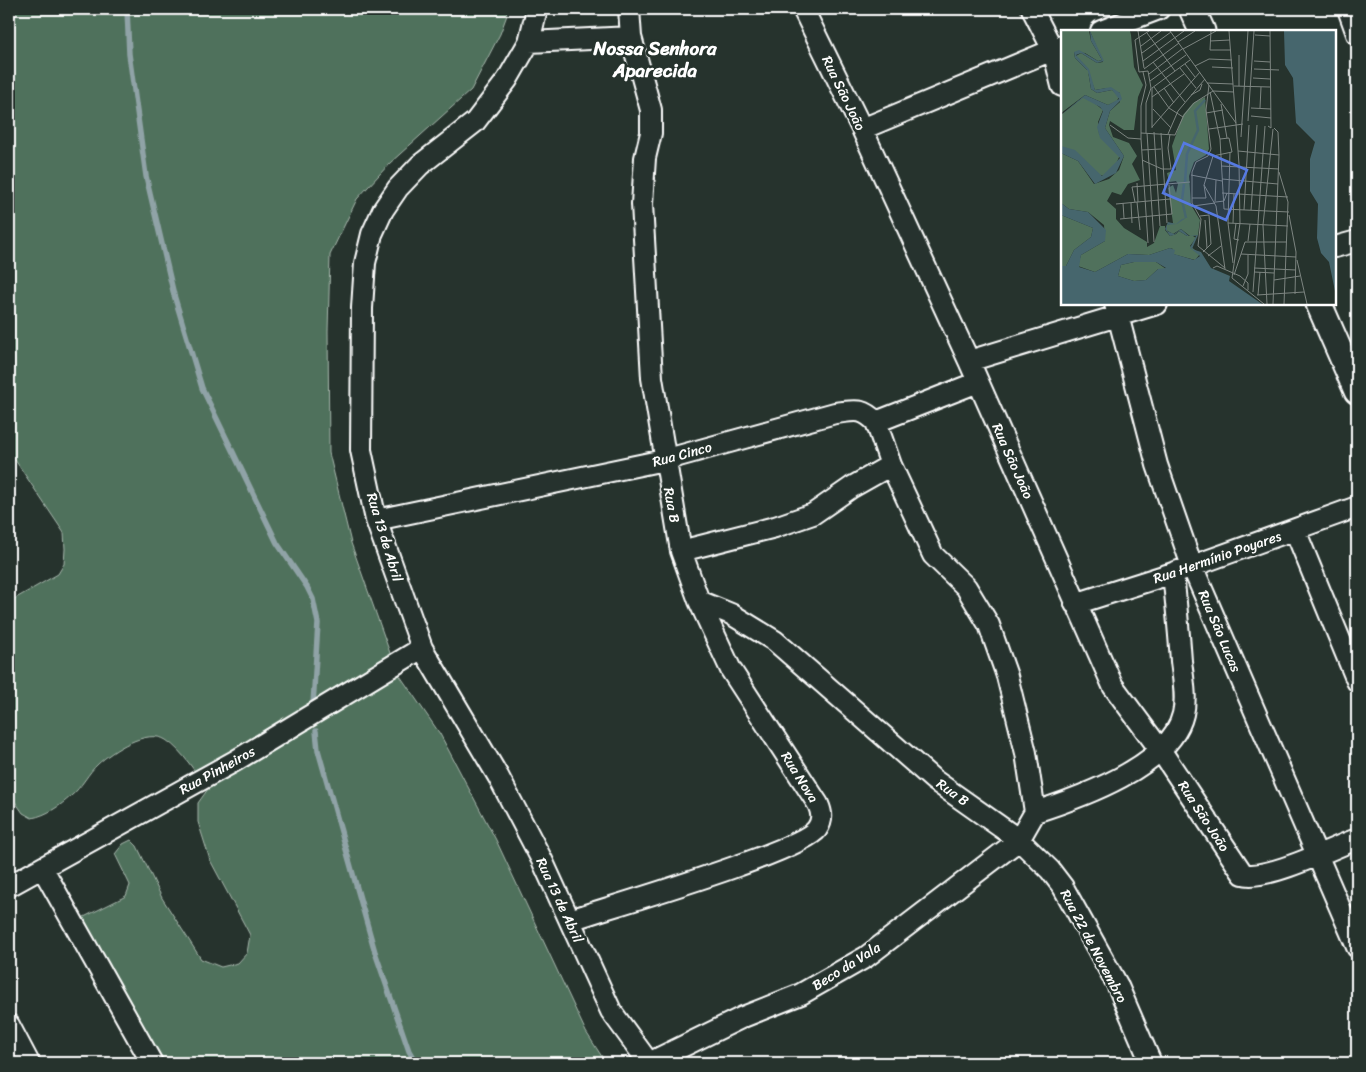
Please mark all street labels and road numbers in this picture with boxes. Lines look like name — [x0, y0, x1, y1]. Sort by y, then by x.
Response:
street label: Rua São João — [815, 51, 873, 135]
street label: Rua São João — [985, 419, 1040, 503]
street label: Rua Cinco — [649, 435, 715, 474]
street label: Rua B — [656, 485, 687, 525]
street label: Rua 13 de Abril — [359, 489, 410, 586]
street label: Rua Hermínio Poyares — [1150, 524, 1285, 591]
street label: Rua São Lucas — [1191, 586, 1248, 677]
street label: Rua Pinheiros — [175, 739, 260, 802]
street label: Rua Nova — [774, 746, 825, 808]
street label: Rua B — [931, 772, 974, 813]
street label: Rua São João — [1171, 776, 1236, 857]
street label: Rua 13 de Abril — [529, 853, 591, 948]
street label: Rua 22 de Novembro — [1053, 885, 1134, 1008]
street label: Beco da Vala — [807, 935, 886, 997]

